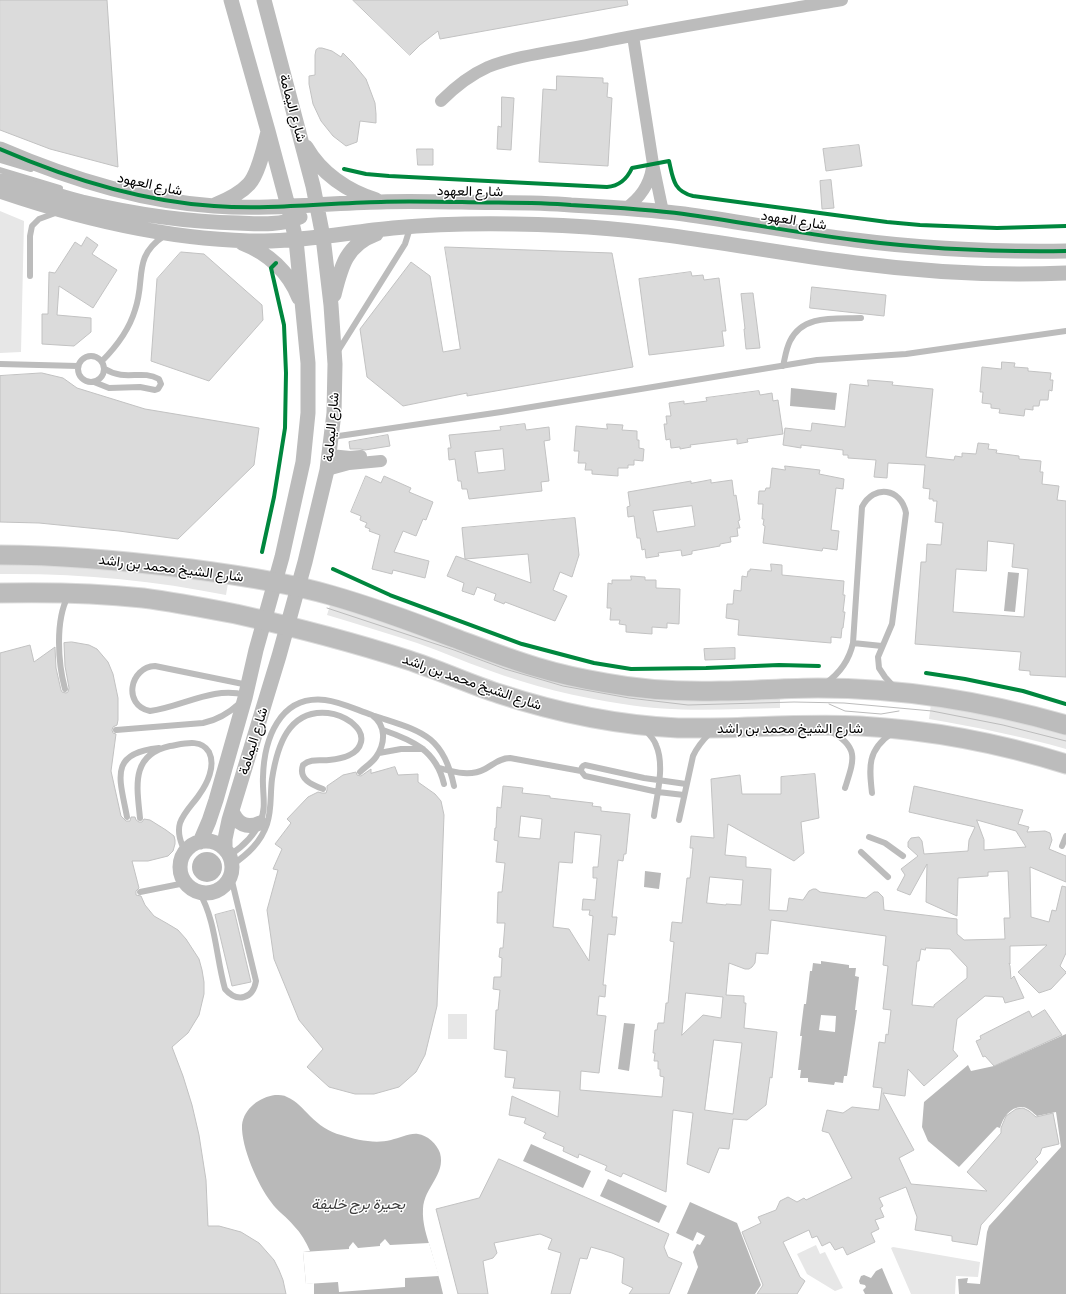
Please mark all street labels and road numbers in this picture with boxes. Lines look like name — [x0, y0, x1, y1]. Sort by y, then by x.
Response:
street label: شارع اليمامة — [276, 72, 310, 144]
street label: شارع العهود — [116, 169, 184, 199]
street label: شارع العهود — [437, 182, 503, 200]
street label: شارع العهود — [760, 207, 828, 233]
street label: شارع اليمامة — [320, 392, 342, 462]
street label: شارع الشيخ محمد بن راشد — [97, 551, 245, 585]
street label: شارع الشيخ محمد بن راشد — [400, 650, 544, 714]
street label: شارع اليمامة — [235, 705, 271, 777]
street label: شارع الشيخ محمد بن راشد — [717, 720, 863, 736]

